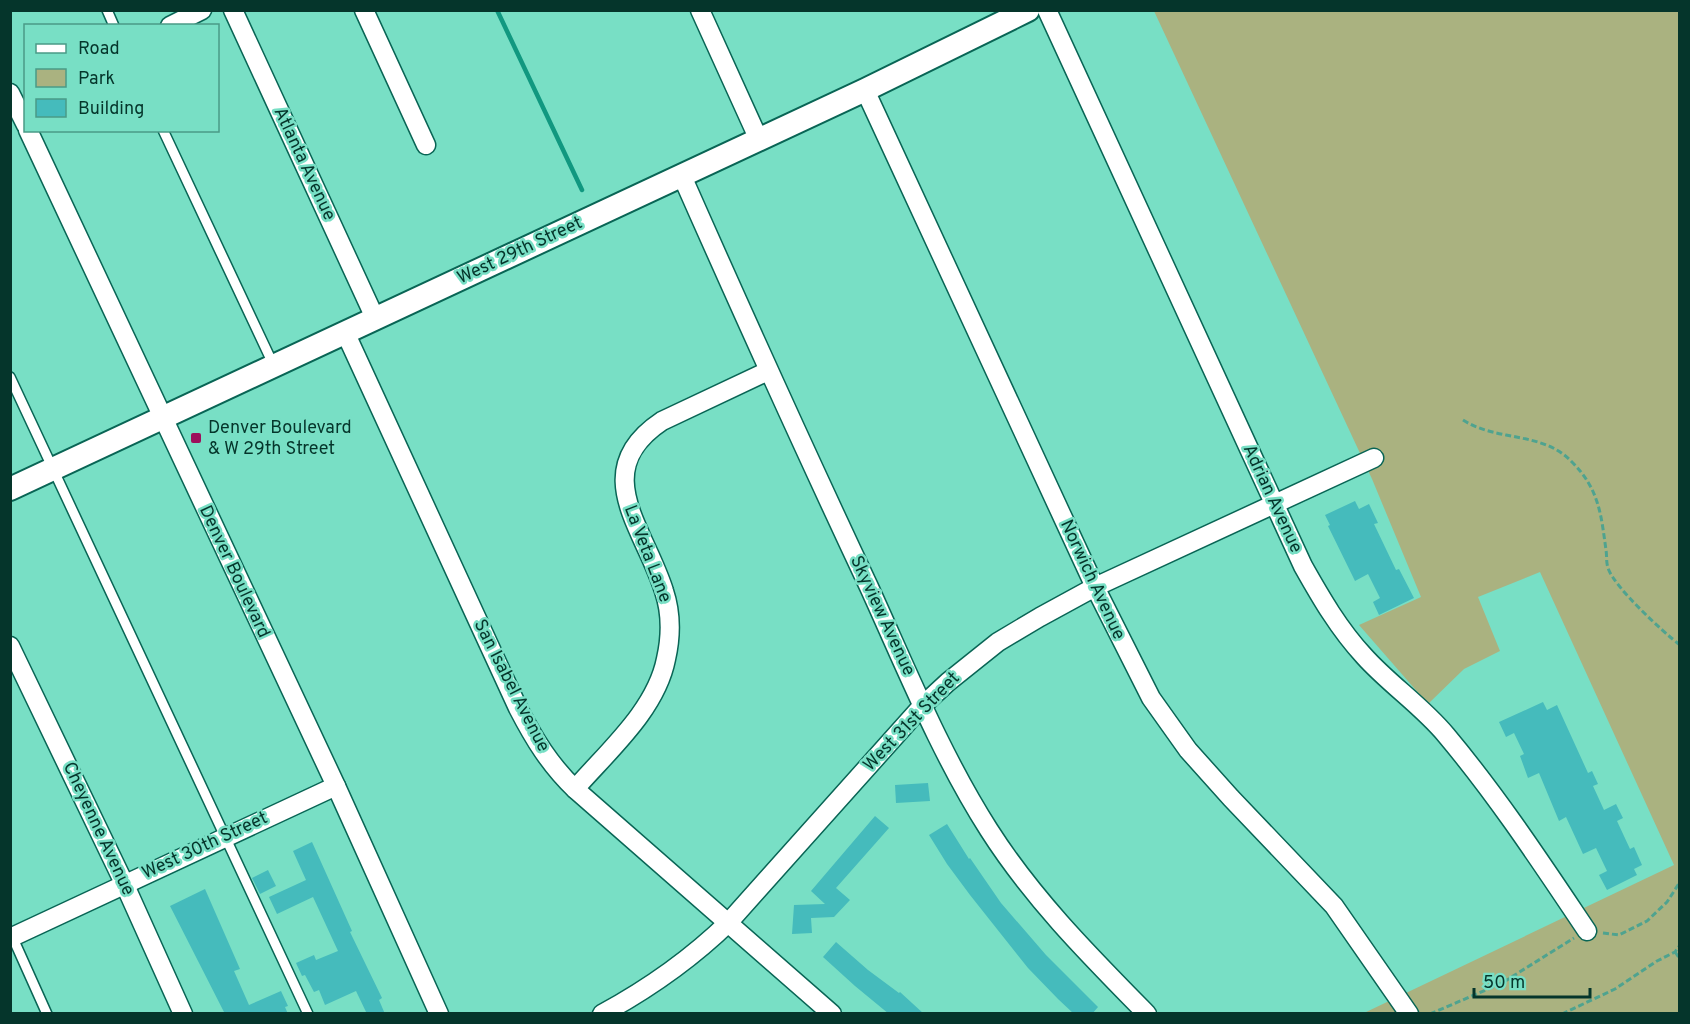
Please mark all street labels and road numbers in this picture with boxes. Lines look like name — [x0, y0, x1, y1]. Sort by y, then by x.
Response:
street label: Atlanta Avenue — [268, 104, 340, 224]
street label: West 29th Street — [454, 212, 586, 290]
street label: Adrian Avenue — [1237, 441, 1307, 557]
street label: Denver Boulevard — [193, 502, 275, 642]
street label: La Veta Lane — [618, 502, 676, 606]
street label: Norwich Avenue — [1054, 516, 1130, 644]
street label: Skyview Avenue — [844, 552, 920, 680]
street label: San Isabel Avenue — [468, 616, 554, 756]
street label: West 31st Street — [859, 667, 965, 777]
street label: Cheyenne Avenue — [57, 759, 139, 899]
street label: West 30th Street — [138, 807, 272, 885]

